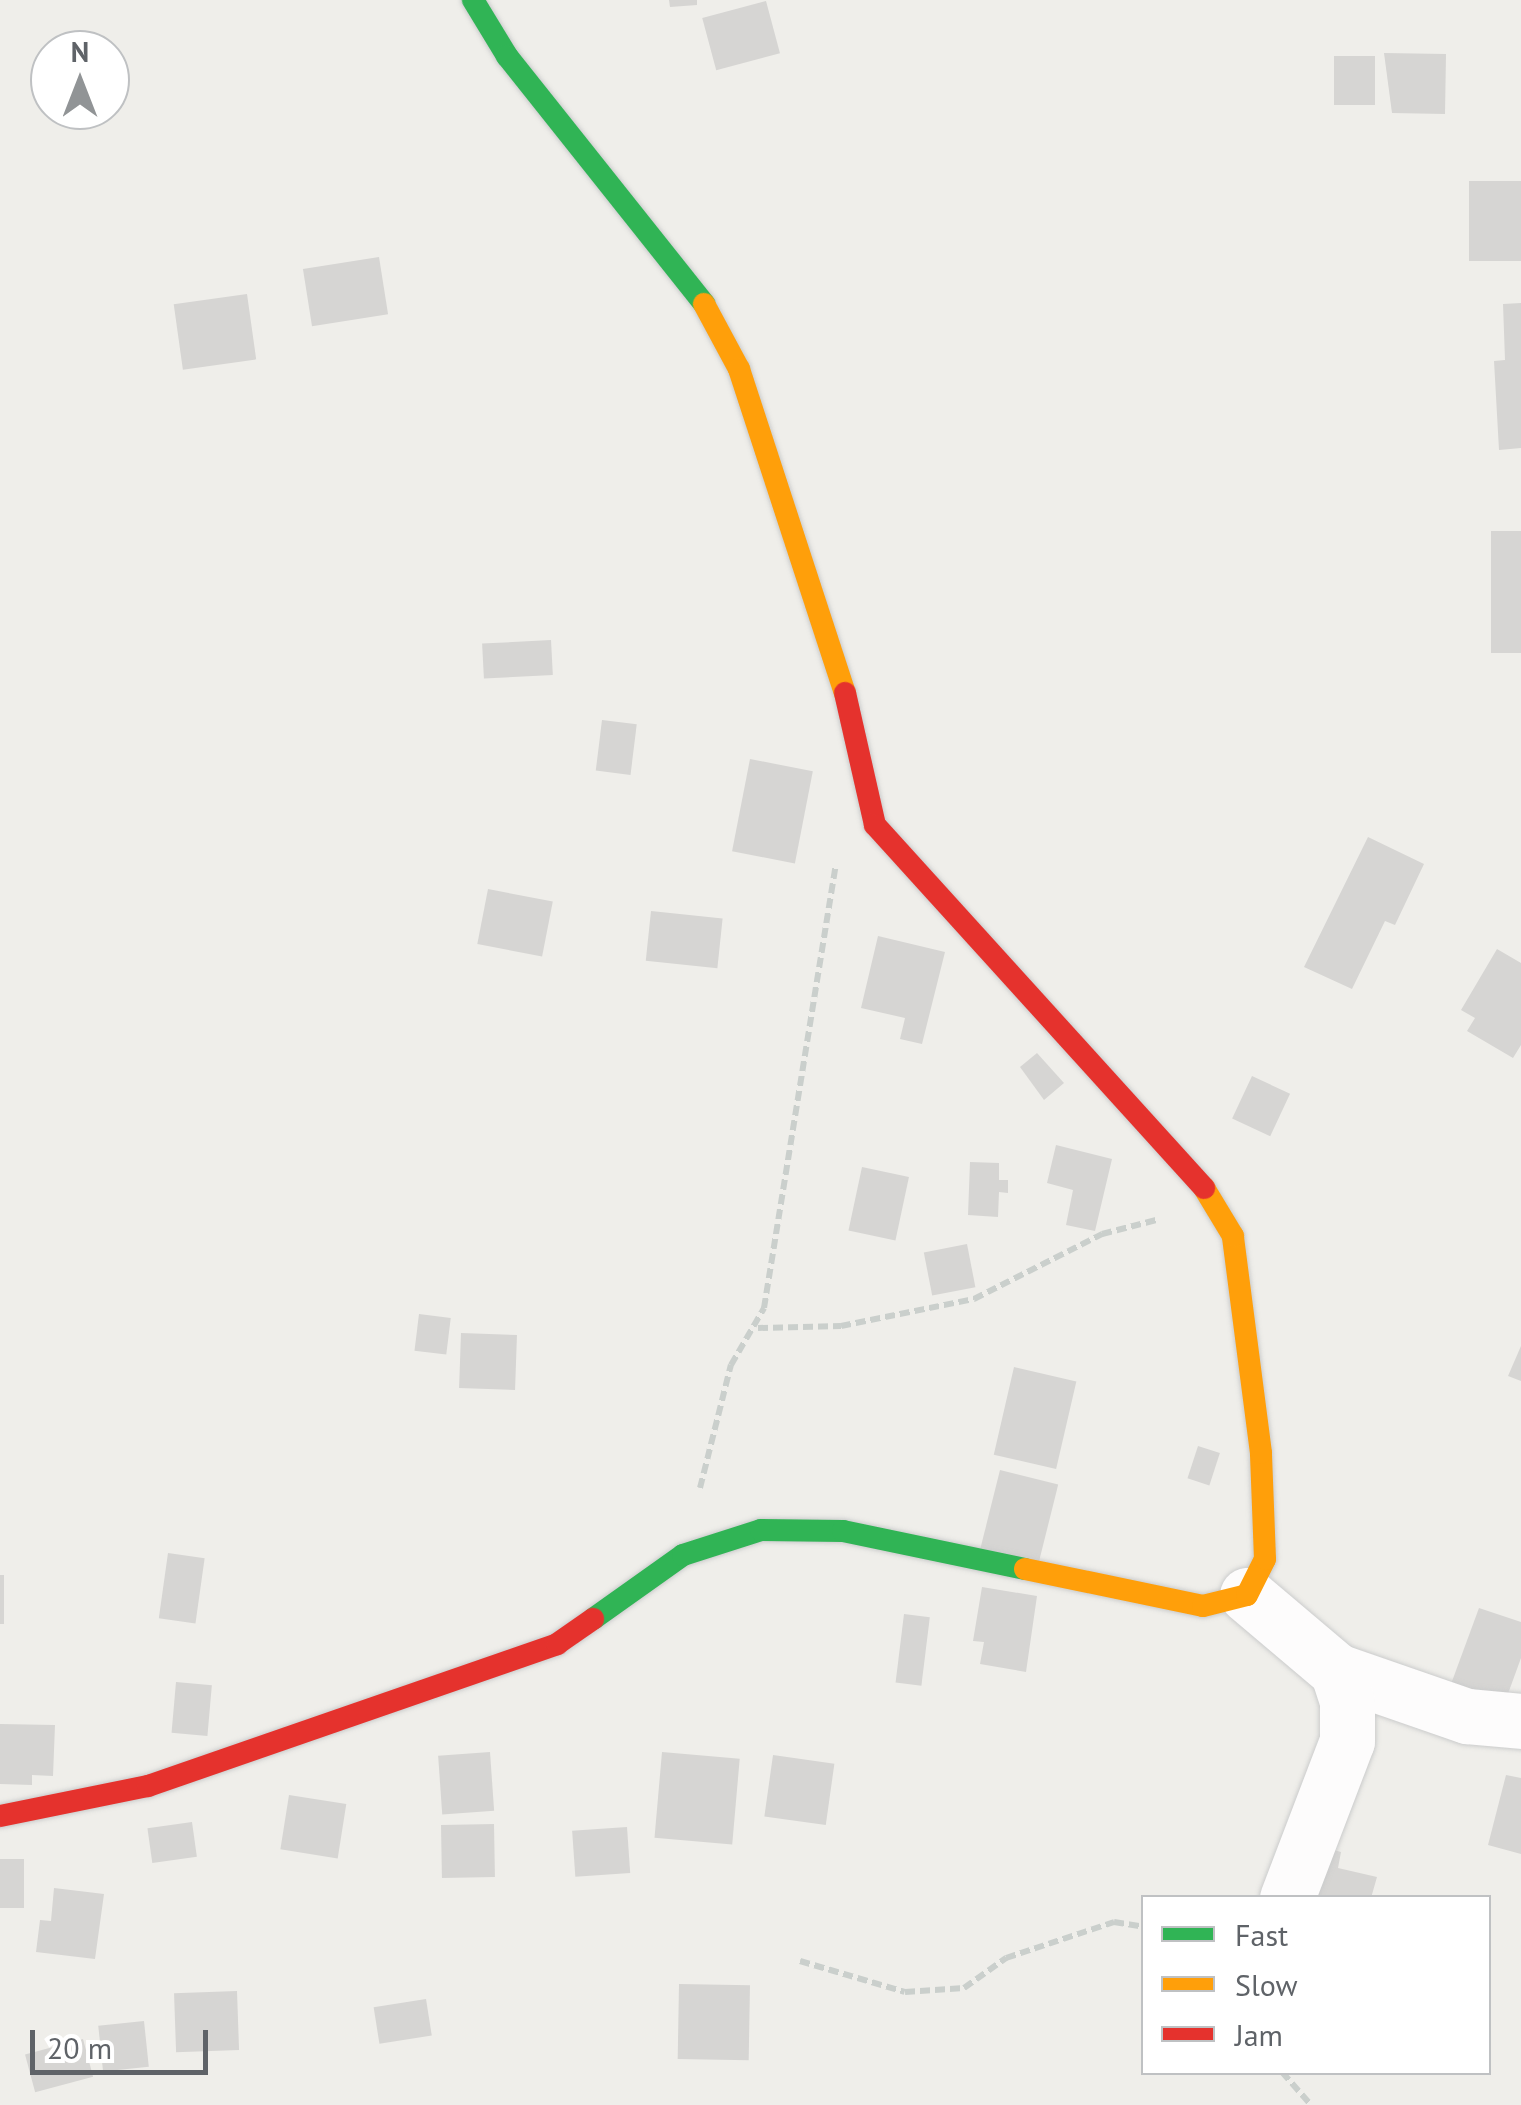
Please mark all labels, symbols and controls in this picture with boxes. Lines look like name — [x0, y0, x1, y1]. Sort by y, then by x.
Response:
north arrow — [30, 30, 130, 130]
text: N — [71, 33, 89, 70]
legend — [1141, 1895, 1491, 2075]
text: Fast — [1235, 1915, 1288, 1954]
text: Slow — [1235, 1965, 1298, 2004]
scale bar — [35, 2010, 212, 2072]
text: Jam — [1235, 2015, 1283, 2054]
text: 20 m — [47, 2028, 112, 2067]

